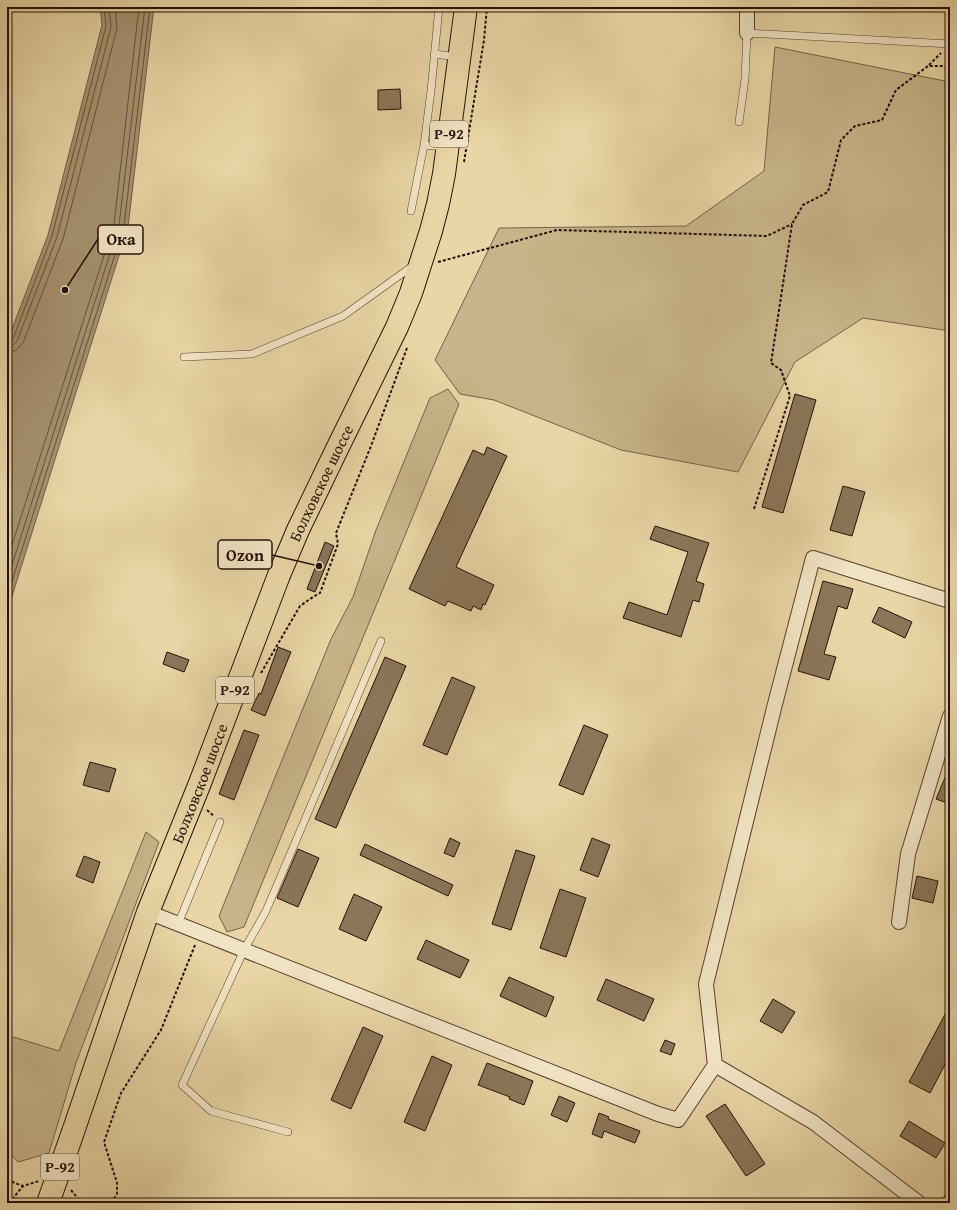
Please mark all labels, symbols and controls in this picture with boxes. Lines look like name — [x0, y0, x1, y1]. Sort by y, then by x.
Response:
road number: Р-92 — [430, 121, 468, 147]
callout: Ока — [98, 225, 143, 254]
text: Ока — [106, 226, 136, 251]
street label: Болховское шоссе — [283, 421, 359, 545]
callout: Ozon — [218, 540, 272, 569]
text: Ozon — [226, 542, 264, 567]
road number: Р-92 — [216, 677, 254, 703]
street label: Болховское шоссе — [165, 720, 234, 847]
road number: Р-92 — [41, 1154, 79, 1180]

